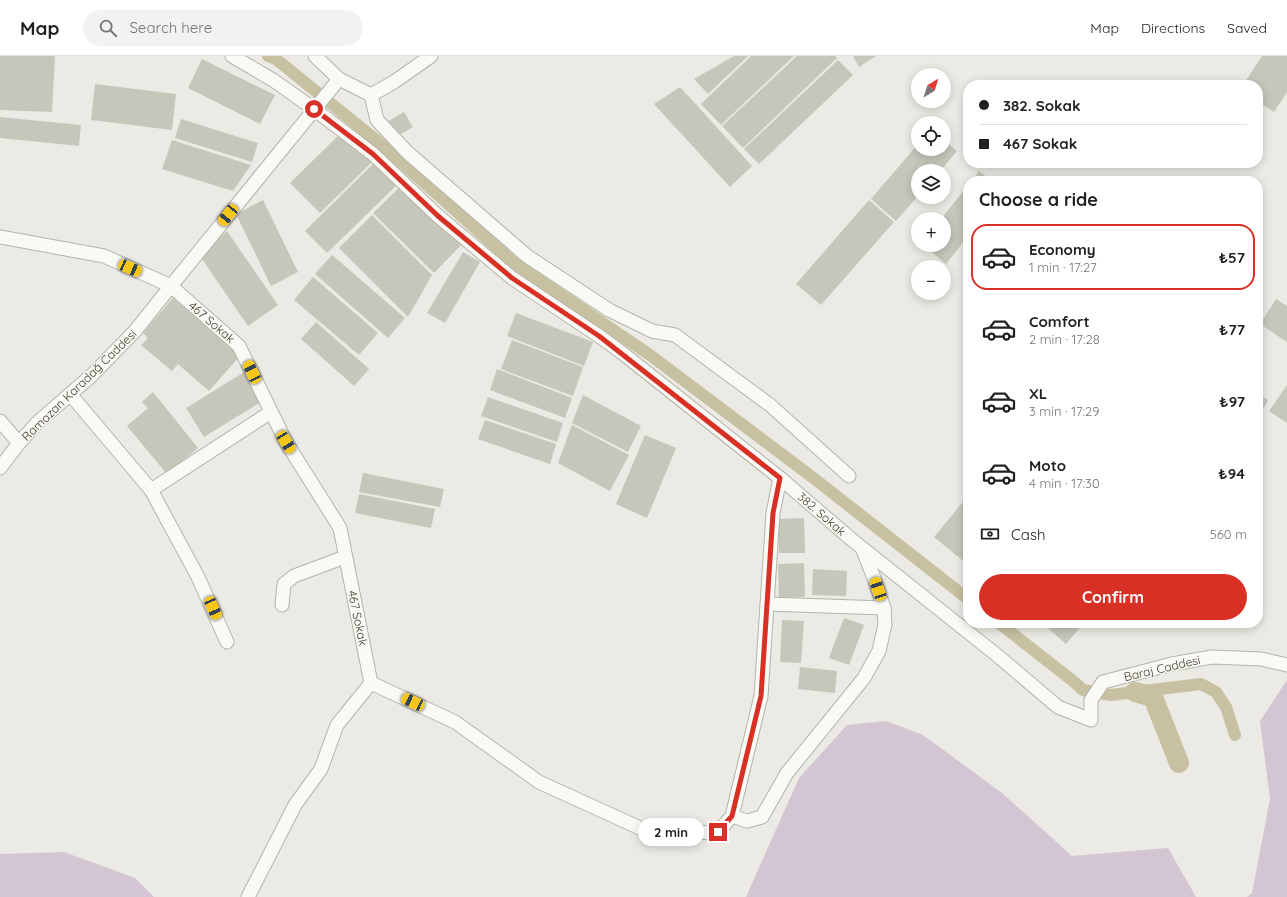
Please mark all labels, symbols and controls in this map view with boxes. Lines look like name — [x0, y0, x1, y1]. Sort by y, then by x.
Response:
search box — [83, 10, 363, 46]
text: Map — [20, 16, 59, 40]
icon: search — [97, 17, 119, 39]
text: Search here — [129, 18, 212, 37]
text: Map — [1090, 19, 1119, 37]
text: Directions — [1141, 19, 1205, 37]
text: Saved — [1227, 19, 1267, 37]
north arrow — [911, 68, 951, 108]
map controls — [911, 68, 951, 300]
text: 382. Sokak — [1003, 96, 1081, 115]
route start — [305, 100, 323, 118]
button: locate — [911, 116, 951, 156]
text: 467 Sokak — [1003, 134, 1077, 153]
button: layers — [911, 164, 951, 204]
text: Choose a ride — [979, 188, 1098, 211]
car — [216, 202, 240, 228]
button: + — [911, 212, 951, 252]
icon: car — [981, 239, 1017, 275]
text: Economy — [1029, 240, 1096, 259]
text: ₺57 — [1219, 248, 1245, 267]
car — [117, 258, 143, 278]
text: 1 min · 17:27 — [1029, 259, 1097, 275]
button: − — [911, 260, 951, 300]
street label: 467 Sokak — [186, 298, 238, 346]
icon: car — [981, 311, 1017, 347]
text: Comfort — [1029, 312, 1090, 331]
text: ₺77 — [1219, 320, 1245, 339]
street label: Ramazan Karadağ Caddesi — [18, 326, 140, 444]
text: 2 min · 17:28 — [1029, 331, 1100, 347]
car — [241, 359, 263, 385]
icon: car — [981, 383, 1017, 419]
text: XL — [1029, 384, 1047, 403]
text: ₺97 — [1219, 392, 1245, 411]
text: 3 min · 17:29 — [1029, 403, 1100, 419]
car — [275, 429, 297, 455]
icon: car — [981, 455, 1017, 491]
text: Moto — [1029, 456, 1066, 475]
text: ₺94 — [1218, 464, 1245, 483]
text: 4 min · 17:30 — [1029, 475, 1100, 491]
street label: 382. Sokak — [795, 489, 849, 539]
icon: cash — [979, 523, 1001, 545]
text: Cash — [1011, 525, 1045, 544]
text: 560 m — [1210, 526, 1247, 542]
button: Confirm — [979, 574, 1247, 620]
car — [868, 576, 888, 602]
street label: 467 Sokak — [345, 589, 371, 647]
car — [203, 595, 223, 621]
street label: Baraj Caddesi — [1122, 652, 1202, 684]
car — [400, 691, 426, 713]
callout: 2 min — [638, 818, 704, 846]
route end — [709, 823, 727, 841]
text: 2 min — [654, 824, 688, 840]

